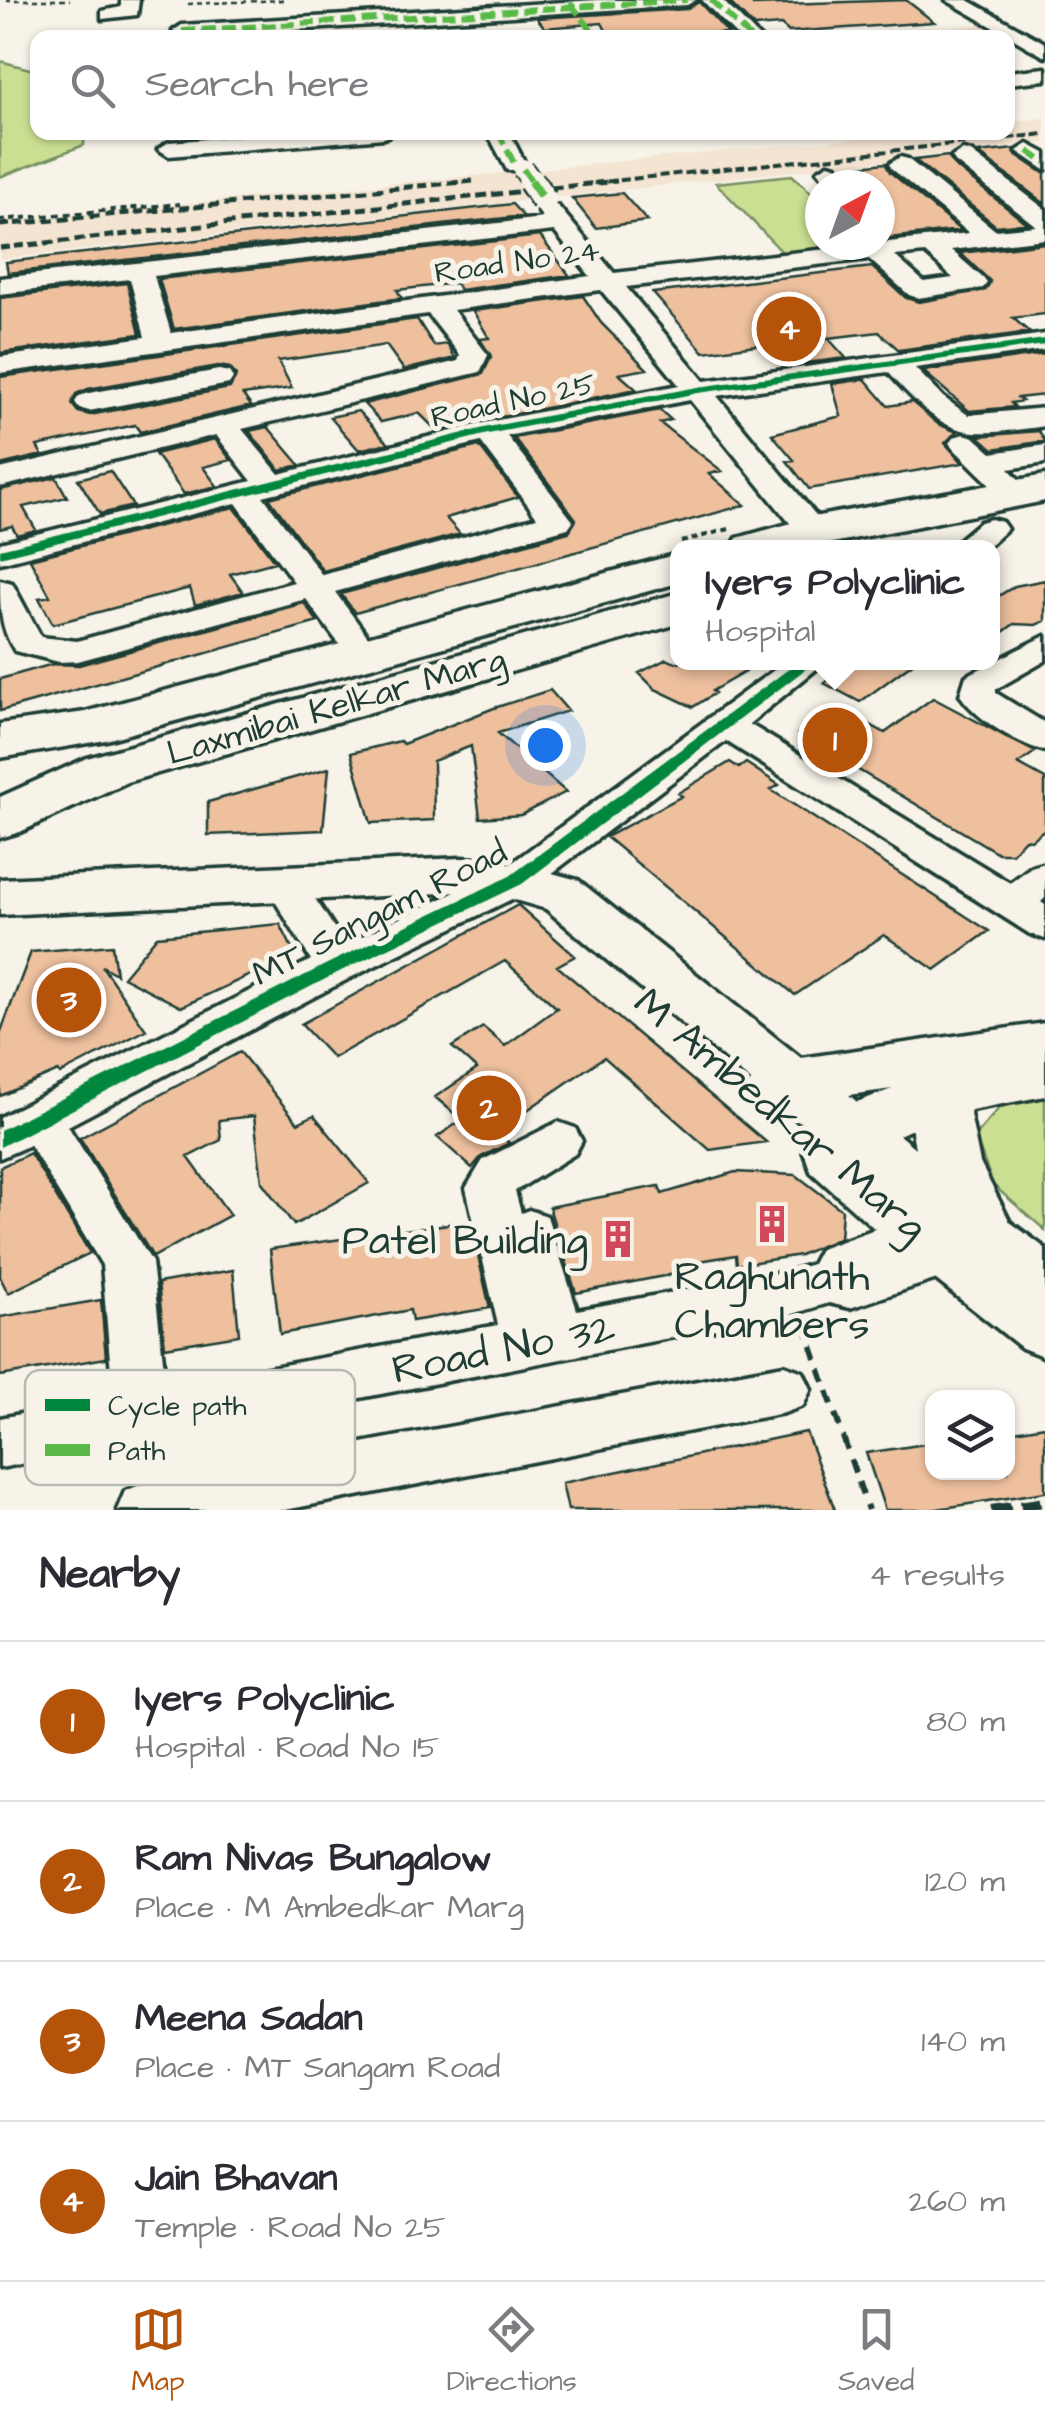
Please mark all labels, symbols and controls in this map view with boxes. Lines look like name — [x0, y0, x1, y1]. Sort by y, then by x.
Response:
search box — [30, 30, 1015, 140]
icon: search — [65, 58, 120, 113]
text: Search here — [145, 59, 369, 111]
north arrow — [805, 170, 895, 260]
street label: Road No 24 — [432, 230, 602, 294]
pin: 4 — [756, 292, 822, 366]
street label: Road No 25 — [427, 363, 599, 439]
popup — [670, 540, 1000, 670]
text: Iyers Polyclinic — [705, 557, 965, 609]
text: Hospital — [705, 609, 816, 654]
street label: Laxmibai Kelkar Marg — [161, 635, 512, 780]
pin: 1 — [802, 702, 868, 778]
your location — [520, 720, 571, 771]
street label: MT Sangam Road — [244, 828, 517, 1001]
pin: 3 — [36, 962, 102, 1038]
street label: M Ambedkar Marg — [621, 975, 939, 1255]
pin: 2 — [456, 1070, 522, 1146]
building icon: Raghunath Chambers — [751, 1203, 793, 1245]
place label: Patel Building — [342, 1213, 588, 1271]
building icon: Patel Building — [597, 1218, 639, 1260]
place label: Raghunath Chambers — [674, 1249, 870, 1355]
street label: Road No 32 — [387, 1300, 620, 1400]
legend — [25, 1370, 355, 1485]
text: Cycle path — [108, 1387, 247, 1428]
map controls — [925, 1390, 1015, 1480]
button: layers — [925, 1390, 1015, 1480]
text: Path — [108, 1432, 165, 1471]
text: Nearby — [40, 1546, 180, 1604]
text: 4 results — [869, 1553, 1005, 1598]
text: Iyers Polyclinic — [135, 1673, 394, 1725]
text: 1 — [70, 1699, 75, 1744]
text: 80 m — [926, 1699, 1005, 1744]
text: Hospital · Road No 15 — [135, 1725, 439, 1770]
text: Ram Nivas Bungalow — [135, 1833, 491, 1885]
text: 2 — [63, 1859, 82, 1904]
text: 120 m — [925, 1859, 1005, 1904]
text: Place · M Ambedkar Marg — [135, 1885, 524, 1930]
text: Meena Sadan — [135, 1993, 363, 2045]
text: 3 — [64, 2019, 81, 2064]
text: 140 m — [921, 2019, 1005, 2064]
text: Place · MT Sangam Road — [135, 2045, 500, 2090]
text: Jain Bhavan — [135, 2153, 338, 2205]
text: 4 — [62, 2179, 83, 2224]
text: 260 m — [909, 2179, 1005, 2224]
text: Temple · Road No 25 — [135, 2205, 446, 2250]
tab: Map — [131, 2302, 186, 2401]
tab: Directions — [447, 2302, 577, 2401]
tab: Saved — [838, 2302, 914, 2401]

